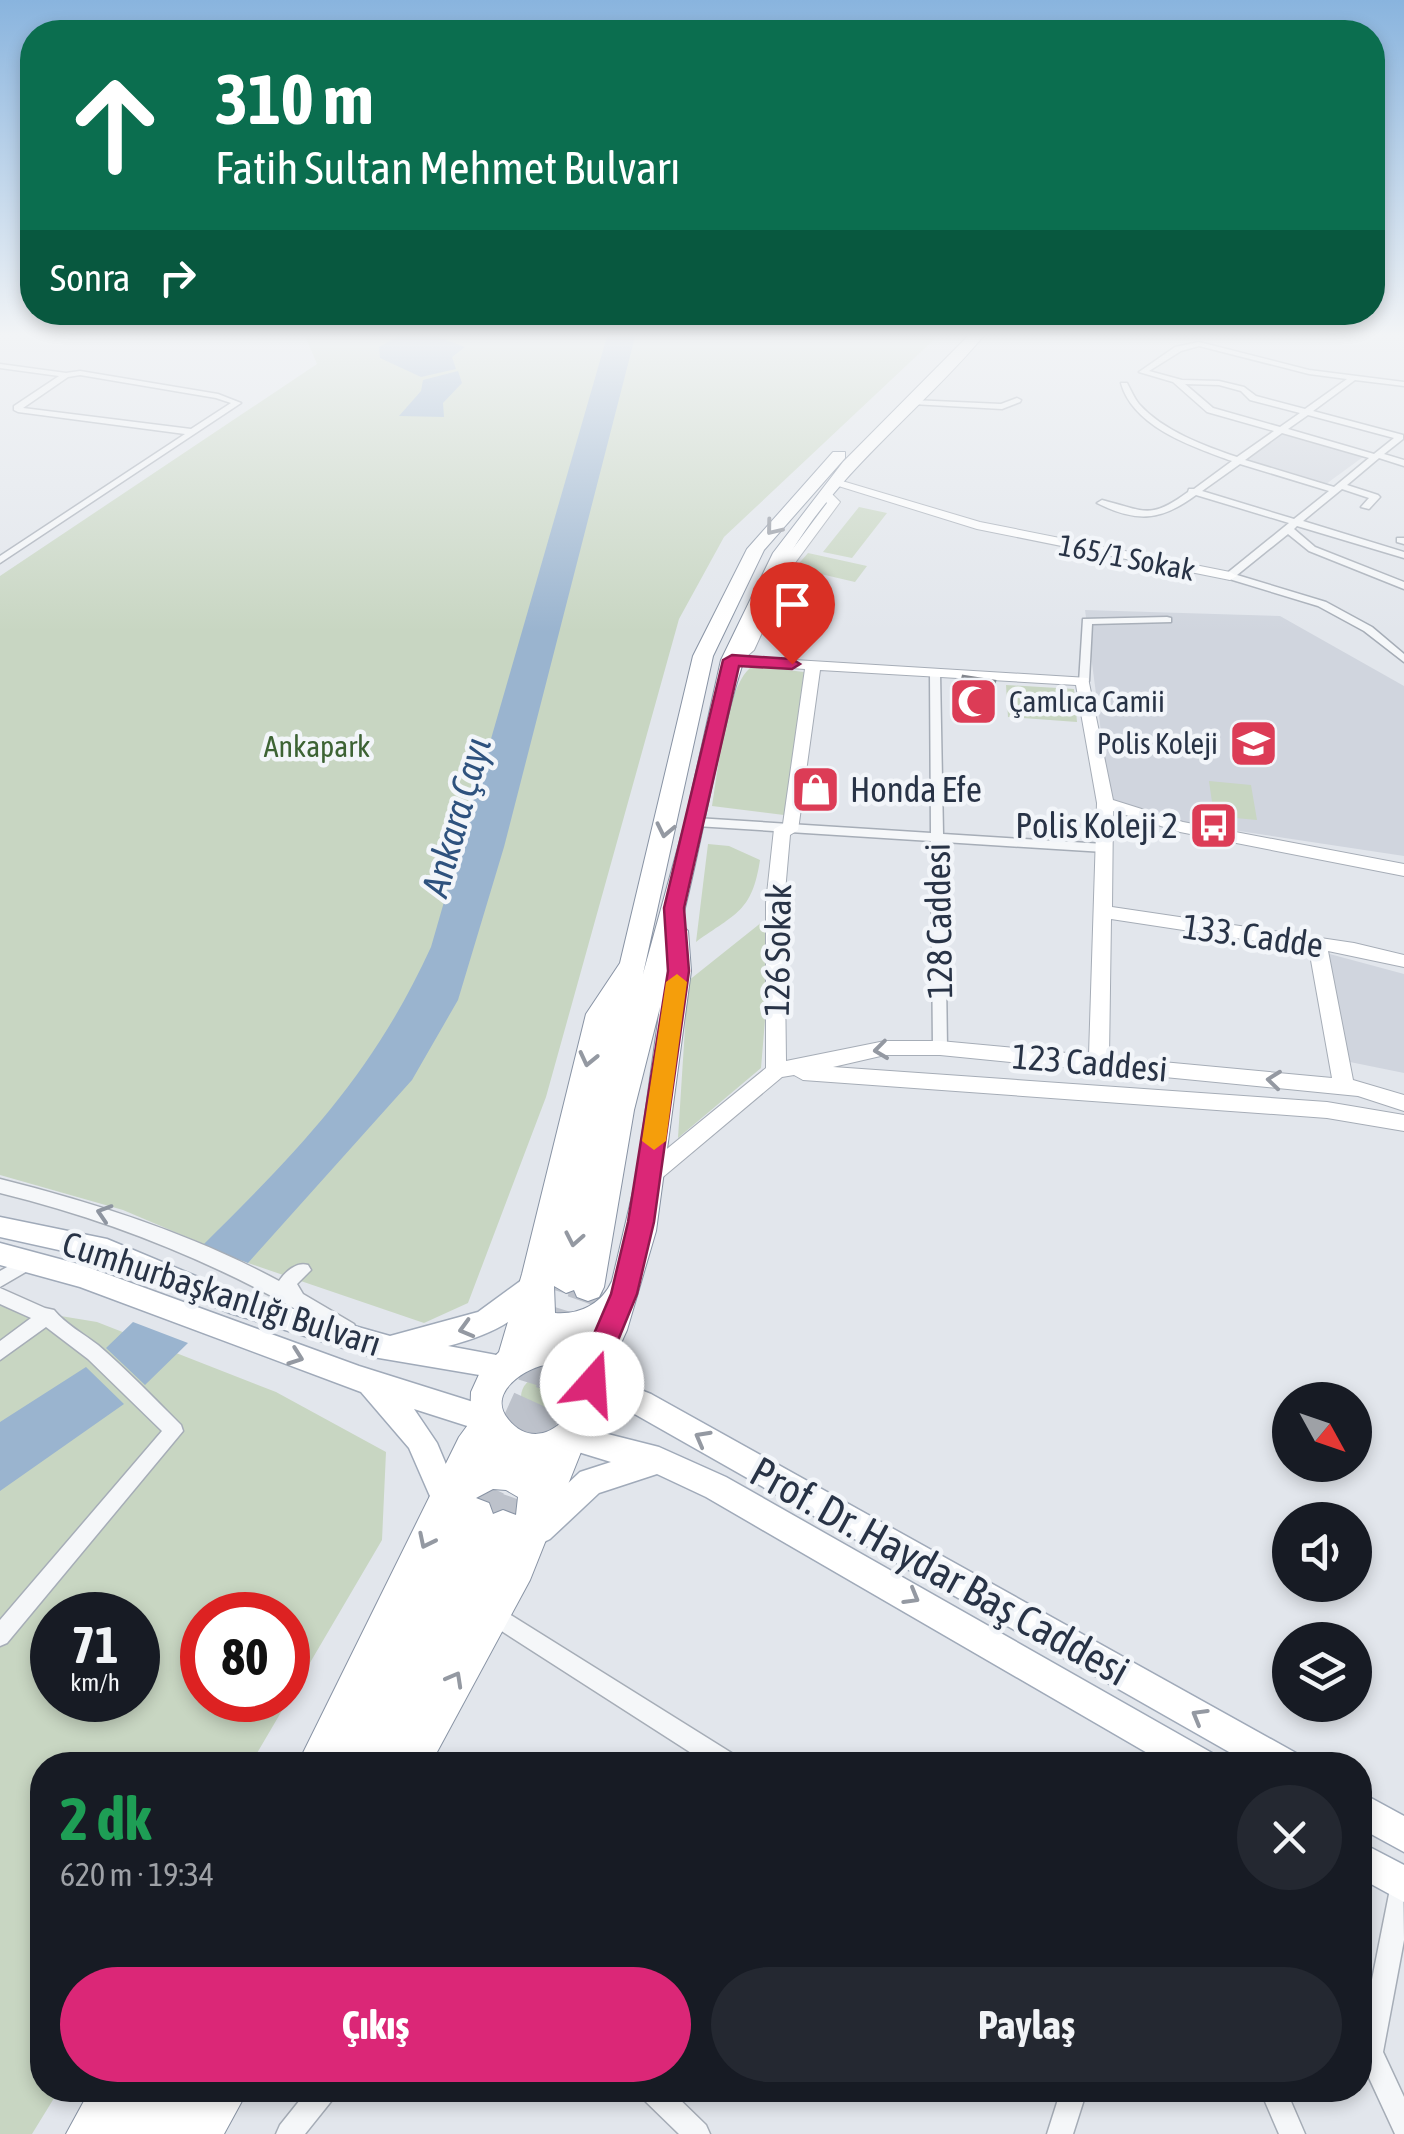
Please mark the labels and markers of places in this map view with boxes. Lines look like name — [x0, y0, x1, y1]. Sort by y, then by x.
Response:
pin — [750, 562, 835, 665]
mosque icon: Çamlıca Camii — [948, 675, 1000, 727]
place label: Çamlıca Camii — [1009, 684, 1165, 718]
school or university icon: Polis Koleji — [1227, 717, 1279, 769]
place label: Polis Koleji — [1097, 726, 1218, 760]
shop icon: Honda Efe — [789, 763, 841, 815]
place label: Honda Efe — [850, 769, 982, 809]
bus stop icon: Polis Koleji 2 — [1187, 799, 1239, 851]
place label: Polis Koleji 2 — [1015, 805, 1178, 845]

